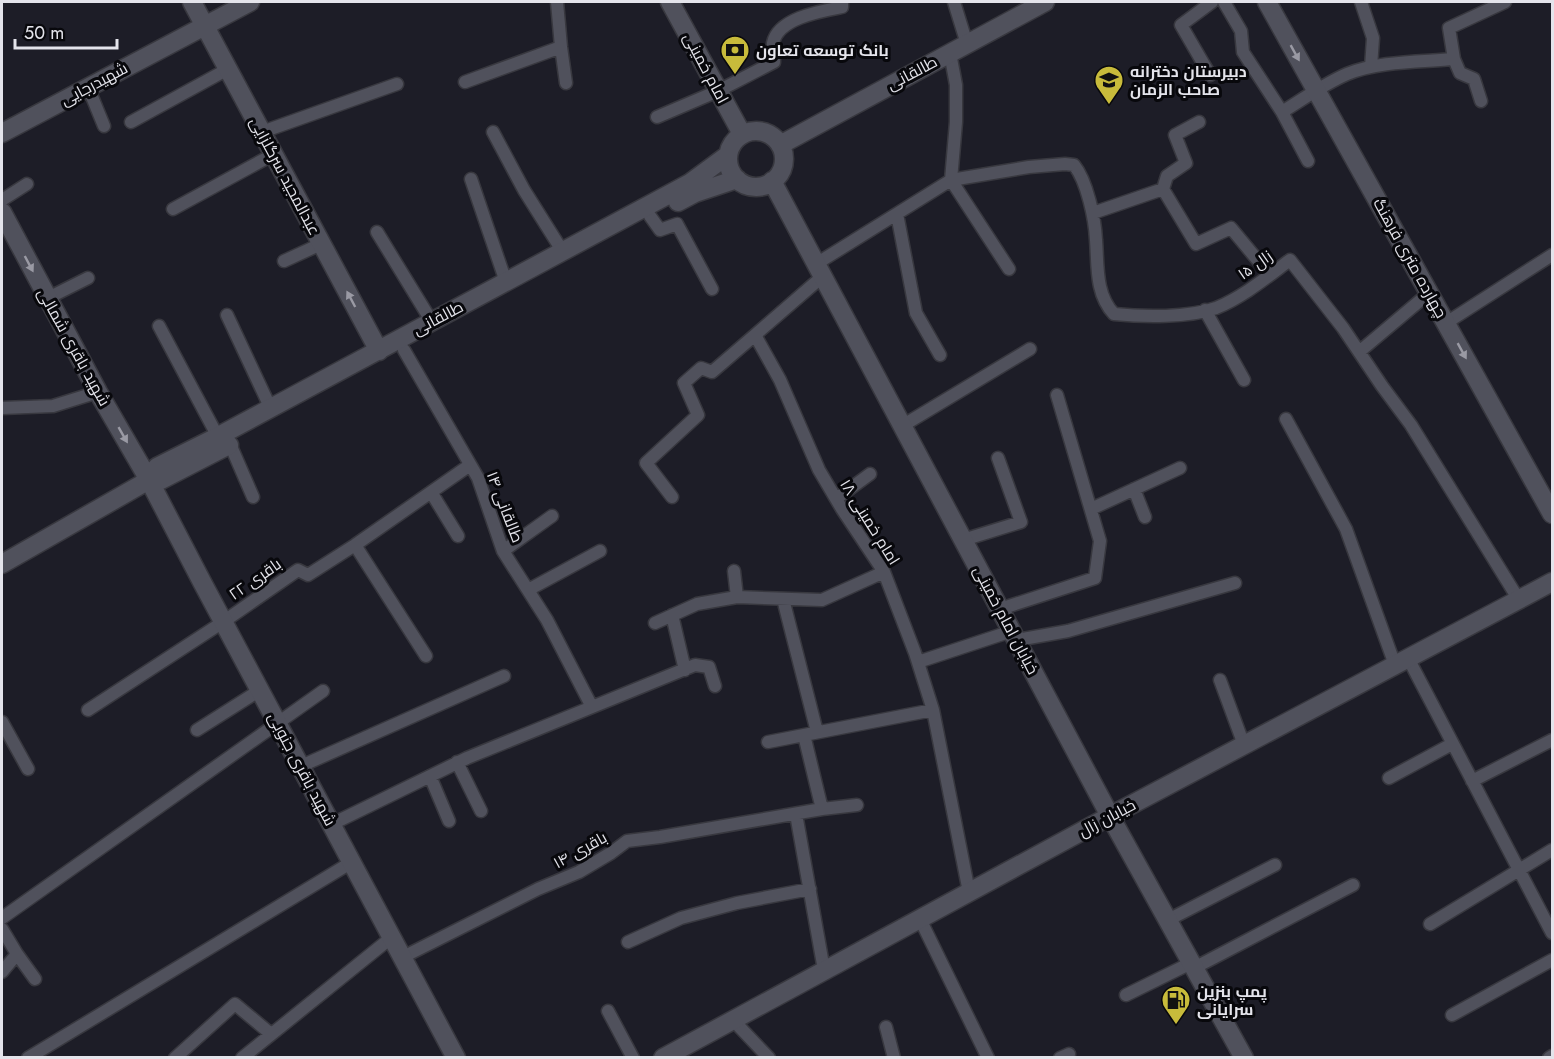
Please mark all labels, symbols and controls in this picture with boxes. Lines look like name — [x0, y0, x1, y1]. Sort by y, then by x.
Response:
scale bar — [15, 12, 117, 50]
text: 50 m — [24, 20, 64, 46]
street label: امام خمینی — [678, 28, 734, 108]
bank icon: بانک توسعه تعاون — [719, 34, 751, 76]
place label: بانک توسعه تعاون — [756, 39, 889, 62]
one-way arrow — [1290, 44, 1300, 61]
street label: طالقانی — [883, 50, 941, 96]
street label: شهیدرجایی — [56, 57, 132, 111]
place label: دبیرستان دخترانه صاحب الزمان — [1130, 60, 1247, 101]
school or university icon: دبیرستان دخترانه صاحب الزمان — [1093, 64, 1125, 106]
street label: عبدالمجید سرگلزایی — [244, 113, 326, 239]
street label: چهارده متری فرهنگ — [1367, 194, 1453, 322]
street label: زال ۱۵ — [1233, 245, 1277, 285]
one-way arrow — [24, 256, 34, 273]
street label: شهید باقری شمالی — [32, 284, 116, 410]
one-way arrow — [346, 290, 356, 307]
street label: طالقانی — [409, 295, 467, 341]
one-way arrow — [1457, 343, 1467, 360]
one-way arrow — [118, 427, 128, 444]
street label: طالقانی ۱۴ — [481, 468, 529, 546]
street label: امام خمینی ۱۸ — [835, 475, 905, 569]
street label: باقری ۲۲ — [224, 553, 286, 605]
street label: خیابان امام خمینی — [968, 562, 1044, 678]
street label: شهید باقری جنوبی — [262, 708, 342, 830]
street label: خیابان زال — [1074, 793, 1140, 843]
street label: باقری ۱۴ — [549, 826, 611, 874]
place label: پمپ بنزین سرایانی — [1197, 980, 1267, 1021]
fuel station icon: پمپ بنزین سرایانی — [1160, 984, 1192, 1026]

